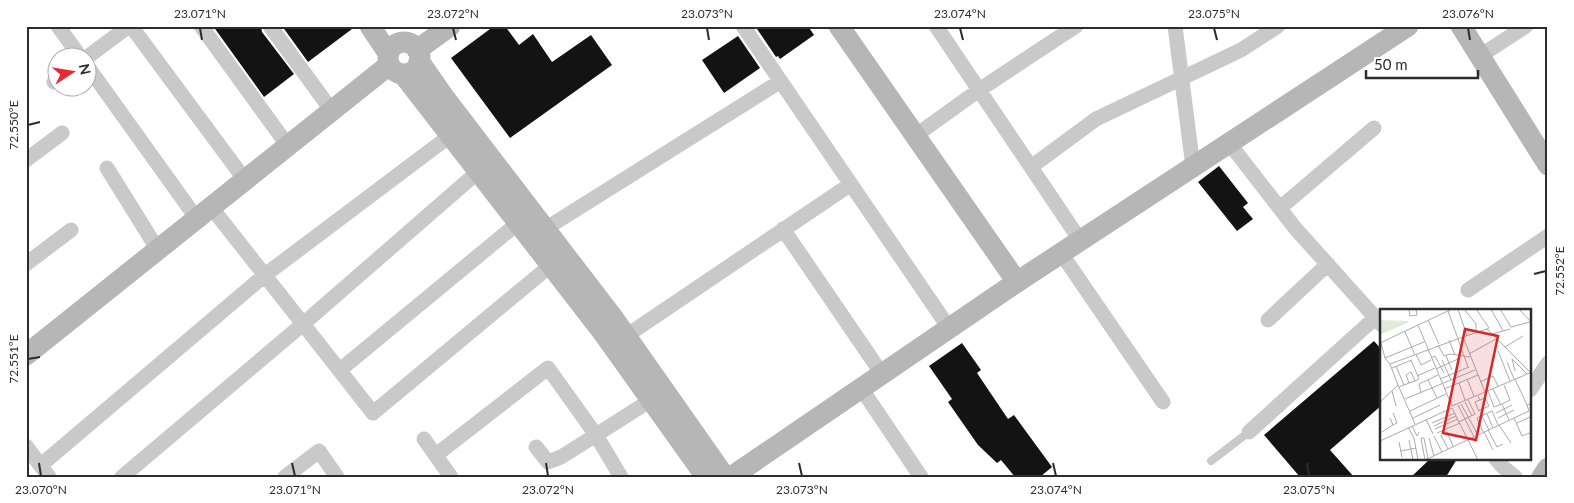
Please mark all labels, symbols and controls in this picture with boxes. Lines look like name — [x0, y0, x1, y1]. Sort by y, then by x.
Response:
text: 23.071°N — [174, 6, 226, 21]
text: 23.072°N — [427, 6, 479, 21]
text: 23.073°N — [681, 6, 733, 21]
text: 23.074°N — [934, 6, 986, 21]
text: 23.075°N — [1188, 6, 1240, 21]
text: 23.076°N — [1442, 6, 1494, 21]
north arrow — [48, 48, 98, 98]
scale bar — [1366, 48, 1479, 80]
text: 50 m — [1374, 55, 1408, 73]
text: N — [76, 62, 95, 76]
text: 72.550°E — [6, 100, 21, 150]
text: 72.552°E — [1552, 246, 1567, 296]
inset map — [1380, 309, 1532, 460]
text: 72.551°E — [6, 334, 21, 384]
text: 23.070°N — [15, 482, 67, 497]
text: 23.071°N — [269, 482, 321, 497]
text: 23.072°N — [522, 482, 574, 497]
text: 23.073°N — [776, 482, 828, 497]
text: 23.074°N — [1030, 482, 1082, 497]
text: 23.075°N — [1283, 482, 1335, 497]

